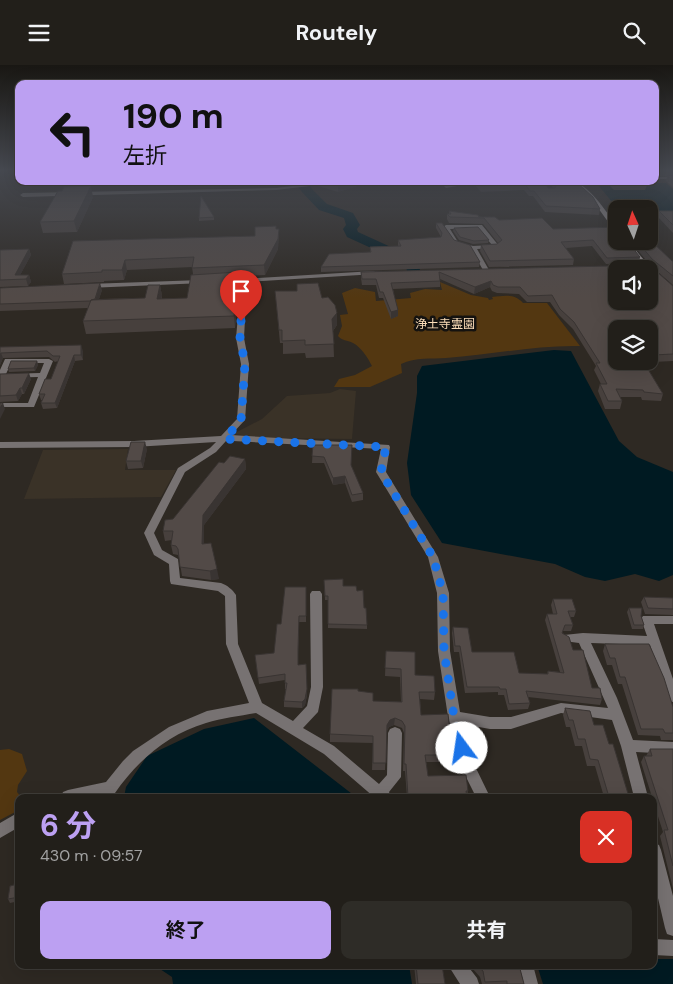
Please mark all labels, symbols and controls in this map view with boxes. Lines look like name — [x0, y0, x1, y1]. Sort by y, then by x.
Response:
text: Routely — [296, 18, 377, 47]
icon: menu — [25, 19, 53, 47]
icon: search — [620, 19, 648, 47]
text: 190 m — [123, 93, 224, 139]
icon: left — [40, 100, 105, 165]
text: 左折 — [123, 141, 167, 170]
north arrow — [608, 200, 658, 250]
map controls — [608, 200, 658, 370]
button: sound — [608, 260, 658, 310]
pin — [220, 270, 262, 321]
icon: arrive — [227, 277, 255, 305]
park label: 浄土寺霊園 — [415, 316, 475, 332]
button: layers — [608, 320, 658, 370]
position arrow — [435, 721, 487, 773]
text: 6 分 — [40, 806, 96, 845]
button: close — [580, 811, 632, 863]
text: 430 m · 09:57 — [40, 845, 143, 866]
button: 終了 — [40, 901, 331, 959]
button: 共有 — [341, 901, 632, 959]

